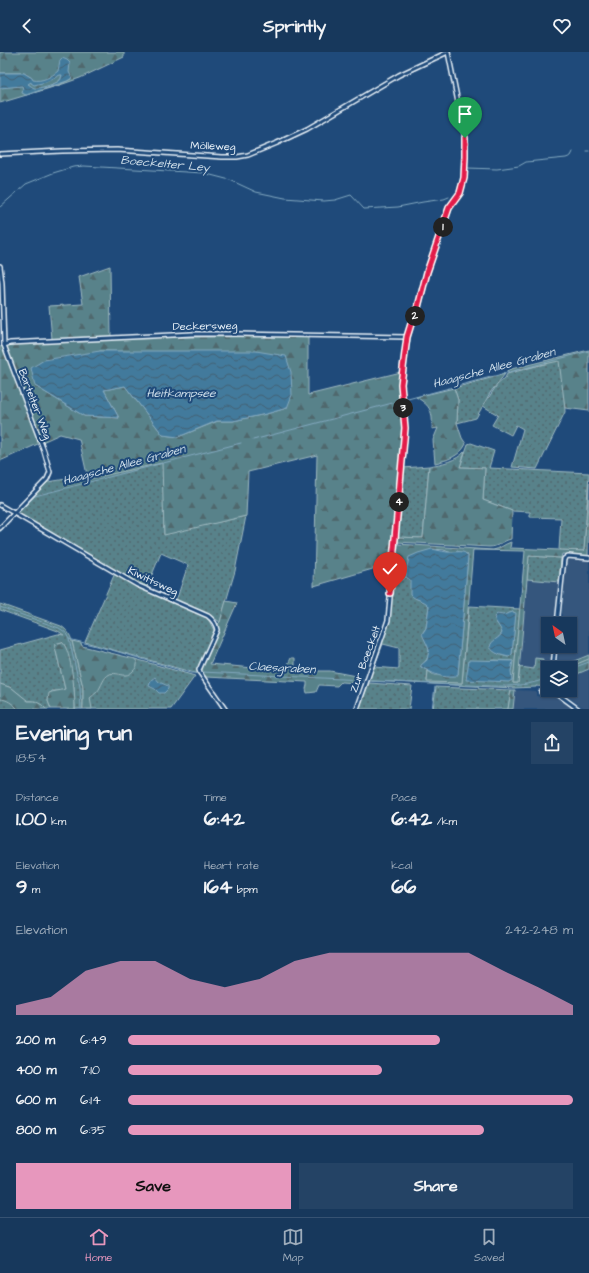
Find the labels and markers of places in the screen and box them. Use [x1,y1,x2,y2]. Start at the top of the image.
pin [448,97,482,138]
pin: 1 [433,217,453,237]
pin: 2 [405,306,425,326]
pin: 3 [393,398,413,418]
pin: 4 [389,492,409,512]
pin [373,552,407,593]

